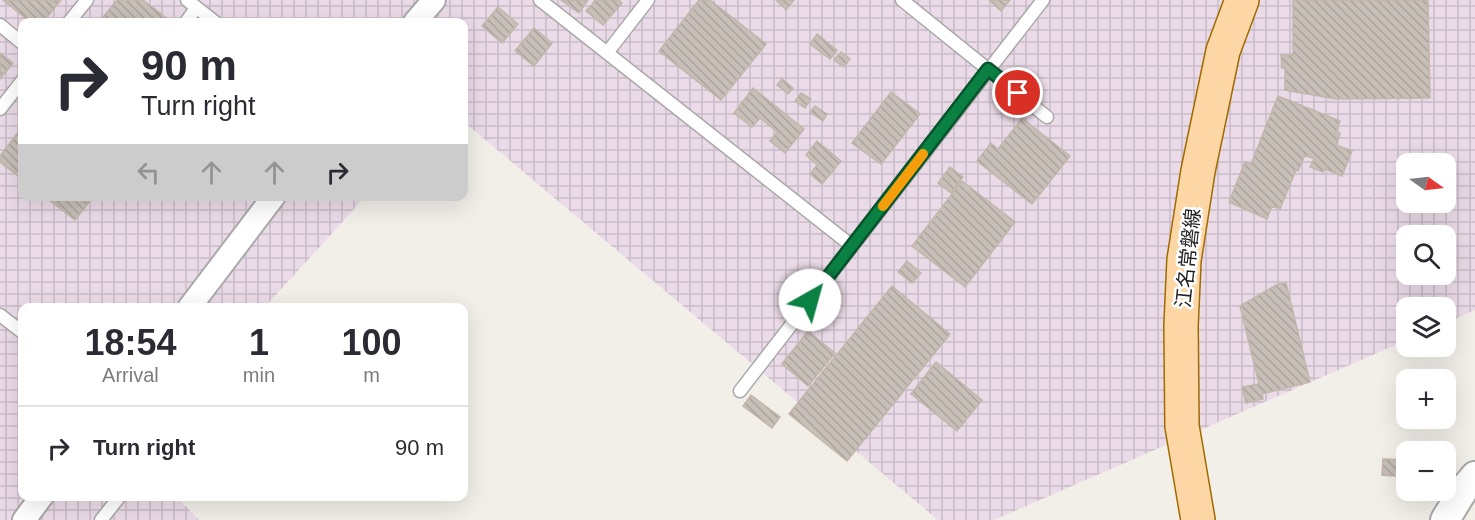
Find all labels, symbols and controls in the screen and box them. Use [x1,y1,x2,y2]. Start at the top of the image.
icon: right [42,42,120,120]
text: 90 m [141,42,237,89]
pin [992,67,1043,118]
icon: arrive [1001,76,1034,109]
text: Turn right [141,91,256,121]
north arrow [1396,153,1456,213]
map controls [1396,153,1456,501]
icon: left [132,156,165,189]
icon: ahead [195,156,228,189]
icon: ahead [258,156,291,189]
icon: right [321,156,354,189]
street label: 江名常磐線 [1172,207,1204,309]
button: search [1396,225,1456,285]
position arrow [778,268,842,332]
button: layers [1396,297,1456,357]
text: 18:54 [84,322,176,363]
text: 1 [249,322,269,363]
text: 100 [341,322,402,363]
text: Arrival [102,364,159,386]
text: min [243,364,275,386]
text: m [363,364,380,386]
button: + [1396,369,1456,429]
icon: right [42,432,75,465]
text: Turn right [93,435,195,460]
text: 90 m [395,435,444,460]
button: − [1396,441,1456,501]

